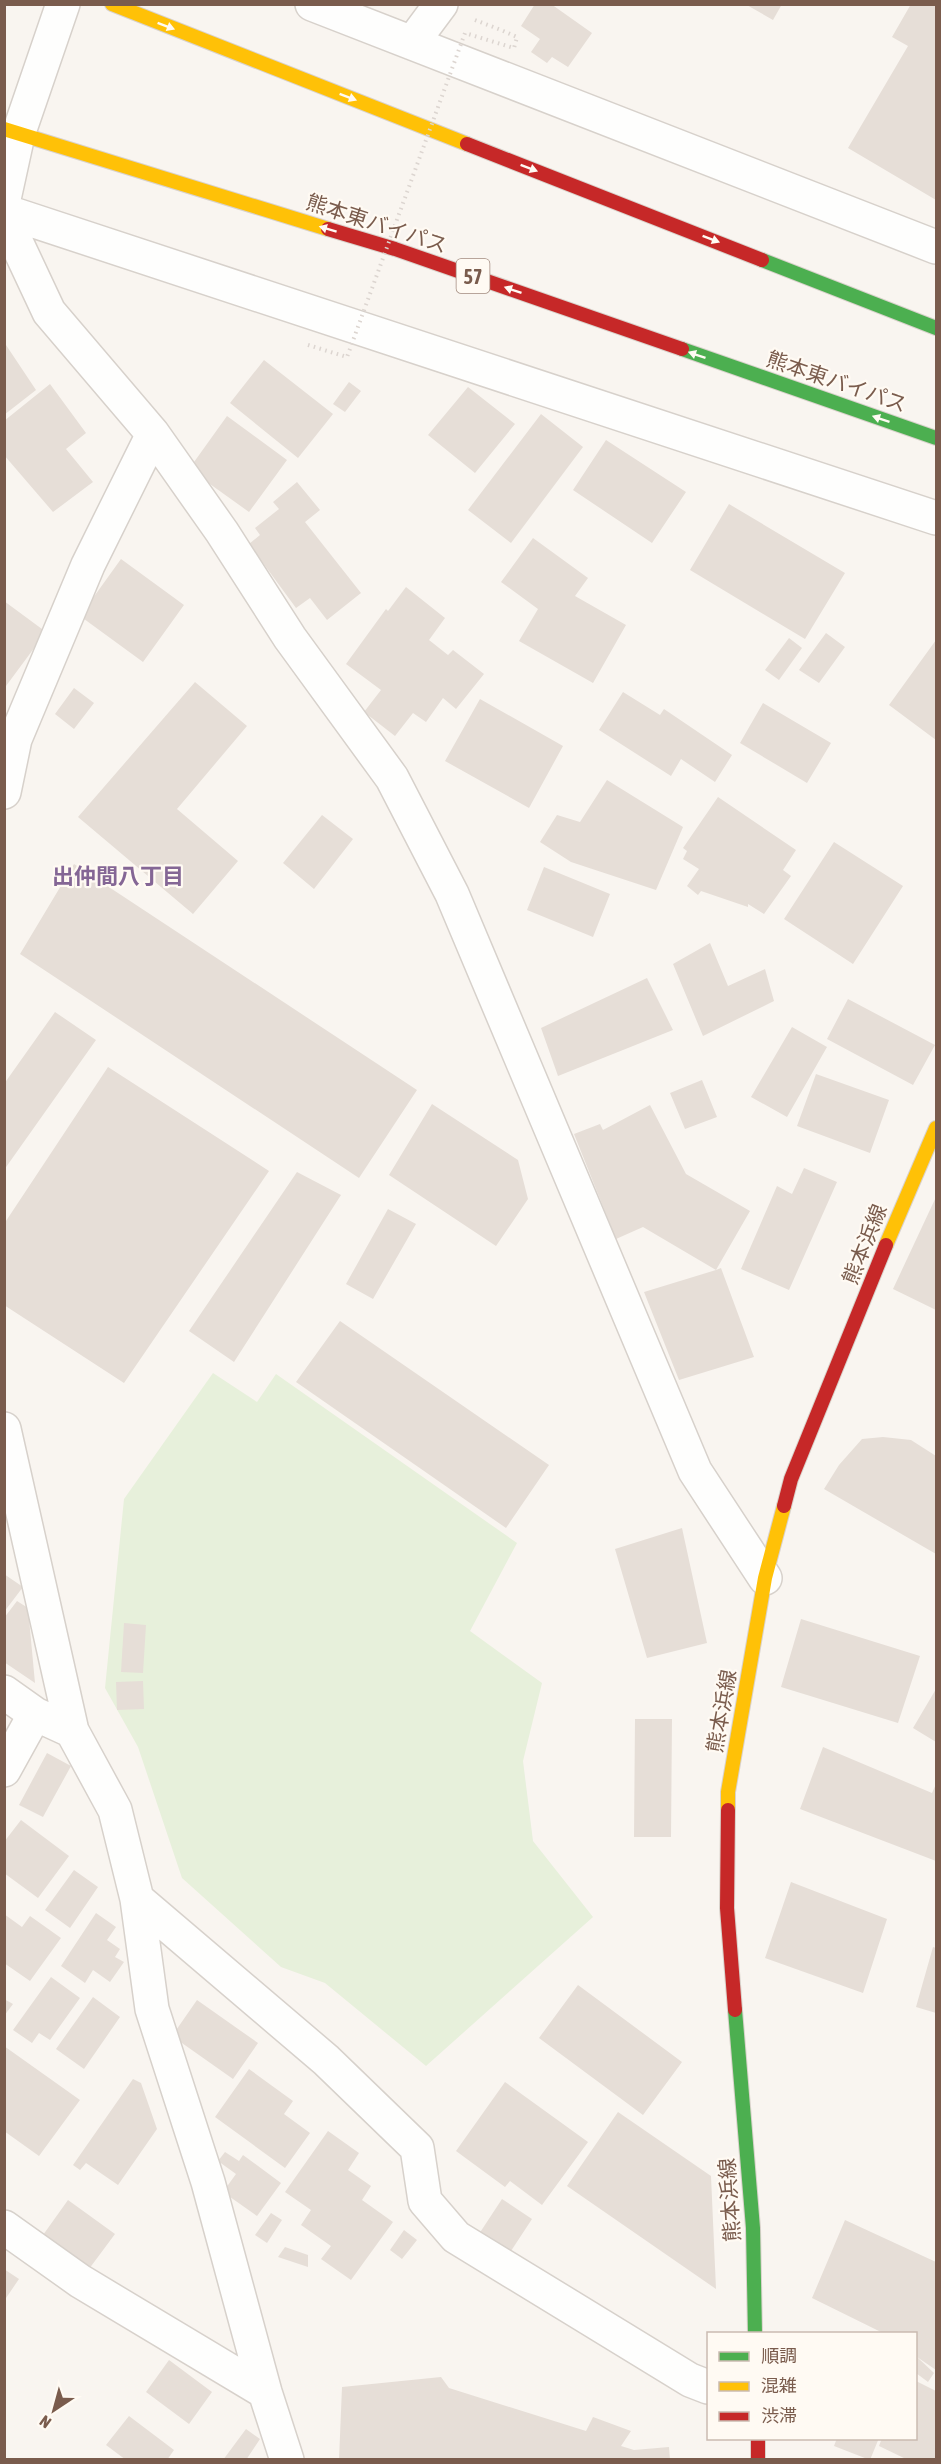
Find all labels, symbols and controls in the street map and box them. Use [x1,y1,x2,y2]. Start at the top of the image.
one-way arrow [158,21,176,31]
one-way arrow [339,93,357,102]
one-way arrow [521,163,539,173]
street label: 熊本東バイパス [304,189,450,257]
one-way arrow [319,224,337,233]
one-way arrow [702,235,720,245]
road number: 57 [456,259,490,293]
one-way arrow [504,285,522,295]
street label: 熊本東バイパス [764,346,910,416]
one-way arrow [688,349,706,359]
one-way arrow [872,414,890,424]
district label: 出仲間八丁目 [52,863,184,889]
street label: 熊本浜線 [837,1201,891,1287]
street label: 熊本浜線 [702,1668,740,1754]
street label: 熊本浜線 [714,2157,744,2243]
legend [707,2332,917,2440]
text: 順調 [761,2345,797,2366]
text: 混雑 [761,2375,797,2396]
north arrow [24,2380,84,2440]
text: 渋滞 [761,2405,797,2426]
text: N [36,2412,54,2432]

